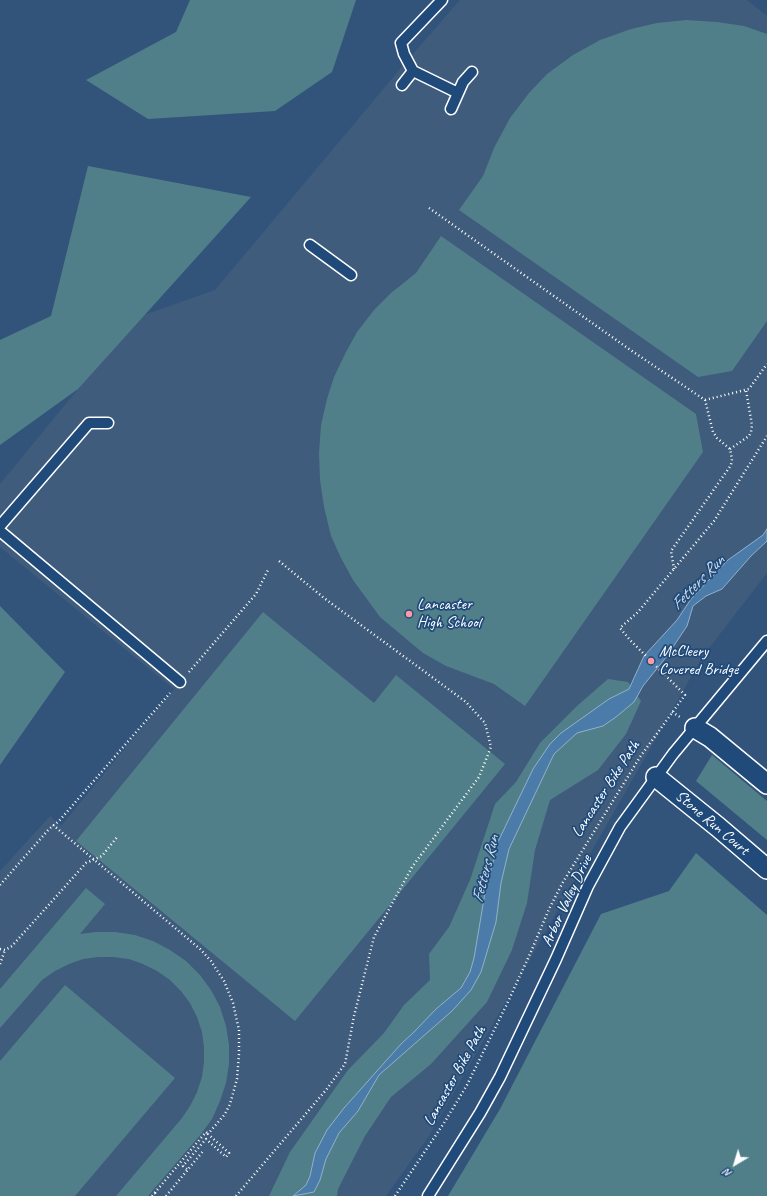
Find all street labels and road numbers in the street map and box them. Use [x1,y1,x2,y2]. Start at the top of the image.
street label: Lancaster Bike Path [568,737,644,841]
street label: Stone Run Court [671,787,753,859]
street label: Arbor Valley Drive [537,852,597,950]
street label: Lancaster Bike Path [420,1023,490,1129]

